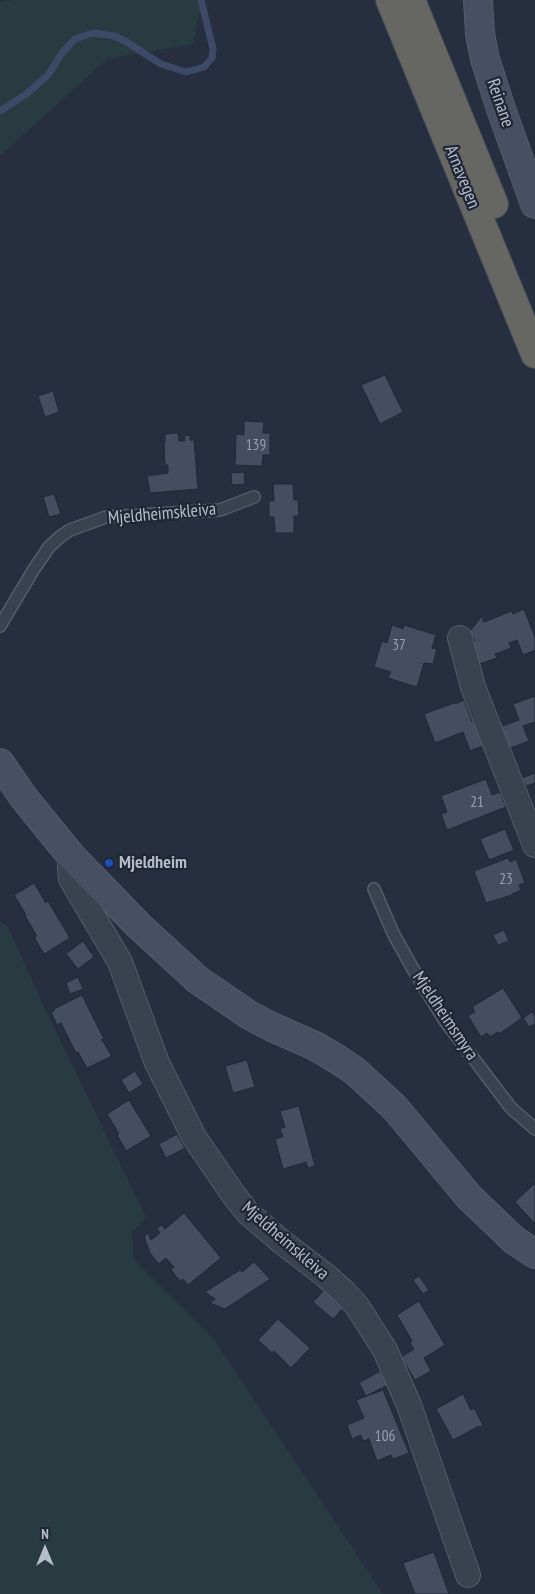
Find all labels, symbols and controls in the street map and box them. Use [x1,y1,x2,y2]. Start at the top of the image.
street label: Reinane [482,76,518,130]
street label: Arnavegen [440,142,484,212]
house number: 139 [246,437,266,455]
street label: Mjeldheimskleiva [107,499,217,529]
house number: 37 [392,637,406,655]
house number: 21 [470,794,484,812]
place label: Mjeldheim [119,852,187,874]
marker: Mjeldheim [103,857,115,869]
house number: 23 [499,871,513,889]
street label: Mjeldheimsmyra [407,967,483,1065]
street label: Mjeldheimskleiva [237,1197,333,1285]
house number: 106 [375,1428,395,1446]
north arrow [20,1524,70,1574]
text: N [41,1525,49,1543]

